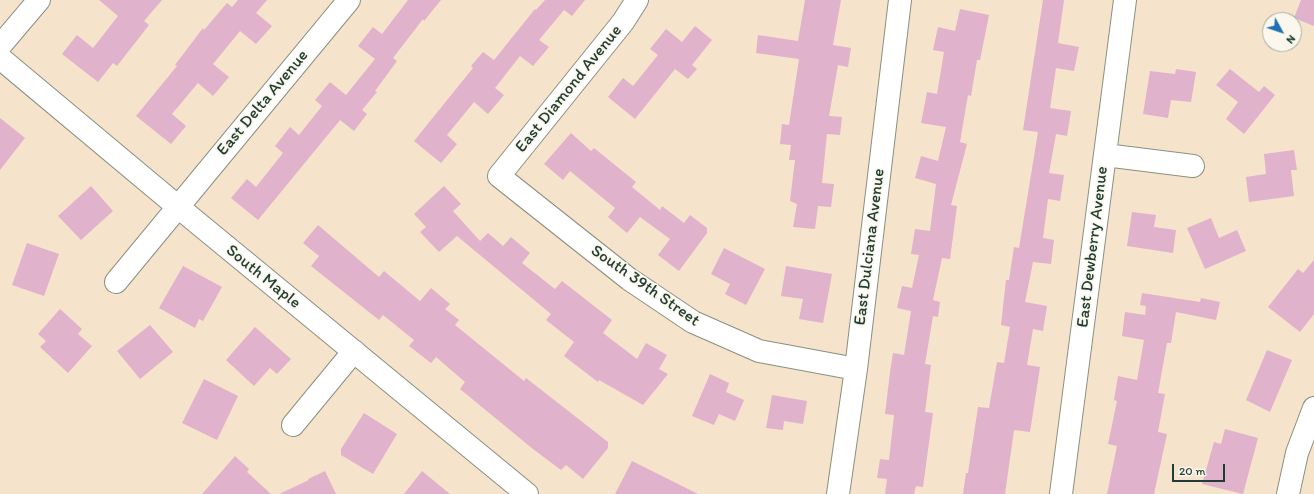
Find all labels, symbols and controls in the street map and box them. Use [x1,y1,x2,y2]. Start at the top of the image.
north arrow [1262,12,1302,52]
street label: East Diamond Avenue [511,21,627,157]
text: N [1283,32,1298,46]
street label: East Delta Avenue [213,46,313,160]
street label: East Dewberry Avenue [1073,165,1113,329]
street label: East Dulciana Avenue [850,167,890,327]
street label: South Maple [221,241,305,313]
street label: South 39th Street [587,241,703,331]
scale bar [1174,456,1227,482]
text: 20 m [1179,464,1206,478]

